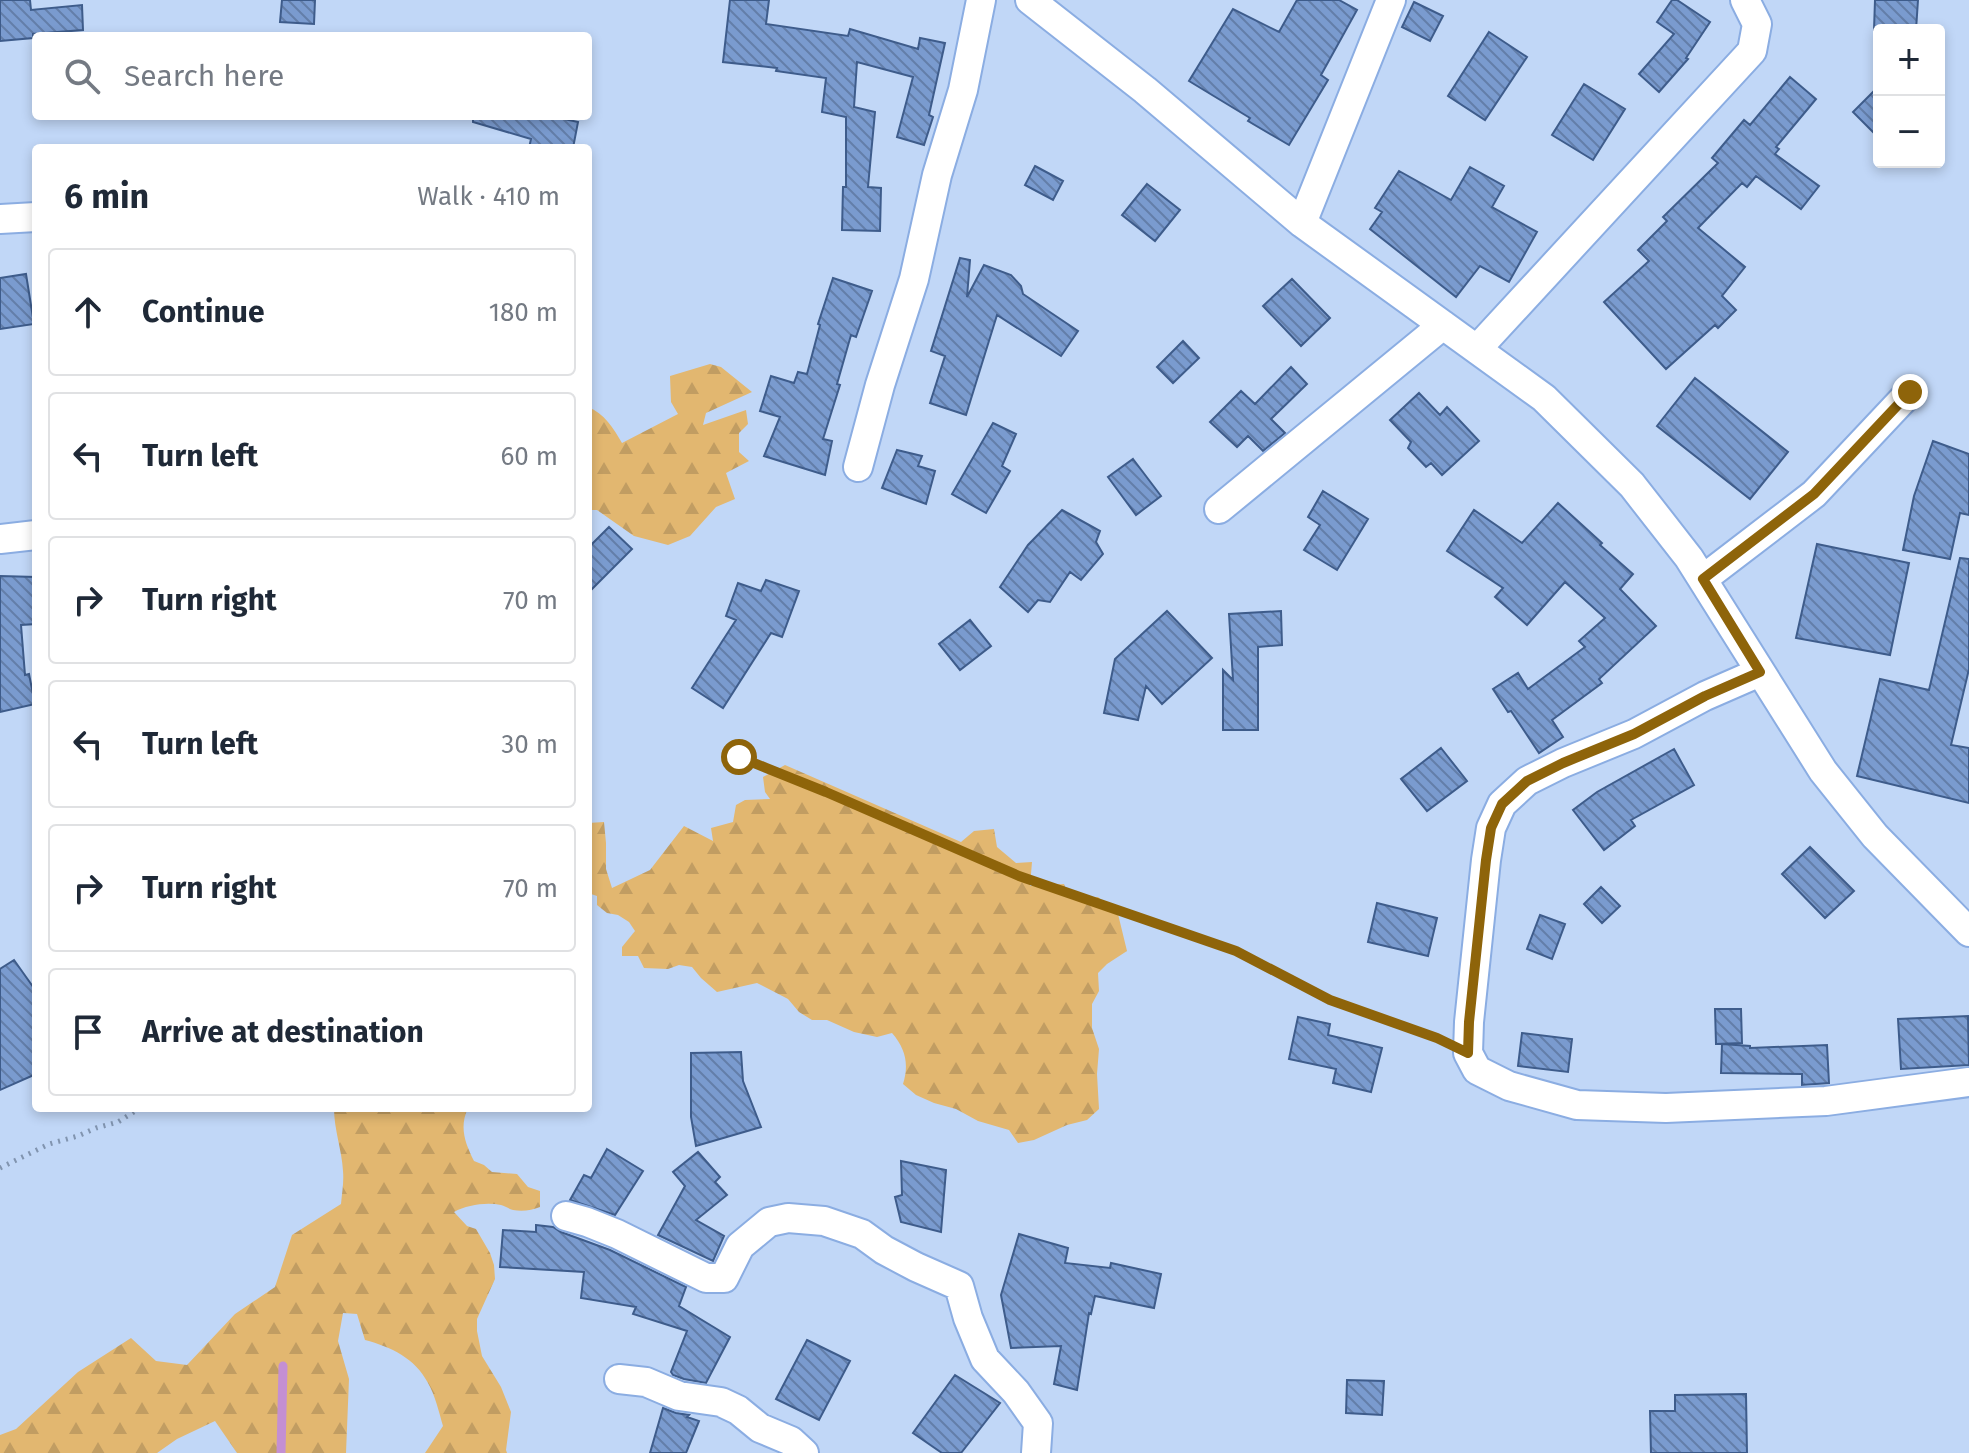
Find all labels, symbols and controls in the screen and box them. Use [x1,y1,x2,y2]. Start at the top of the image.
map controls [1873,24,1945,168]
button: + [1873,24,1945,96]
search box [32,32,592,120]
icon: search [60,54,104,98]
text: Search here [124,58,284,94]
button: − [1873,96,1945,168]
text: 6 min [64,176,149,217]
text: Walk · 410 m [417,181,560,212]
icon: ahead [66,290,110,334]
text: Continue [142,294,265,330]
text: 180 m [489,297,558,328]
route end [1892,374,1928,410]
icon: left [66,434,110,478]
text: Turn left [142,438,258,474]
text: 60 m [500,441,558,472]
icon: right [66,578,110,622]
text: Turn right [142,582,277,618]
text: 70 m [503,585,558,616]
icon: left [66,722,110,766]
text: Turn left [142,726,258,762]
text: 30 m [501,729,558,760]
route start [721,739,757,775]
icon: right [66,866,110,910]
text: Turn right [142,870,277,906]
text: 70 m [503,873,558,904]
icon: arrive [66,1010,110,1054]
text: Arrive at destination [142,1014,424,1050]

